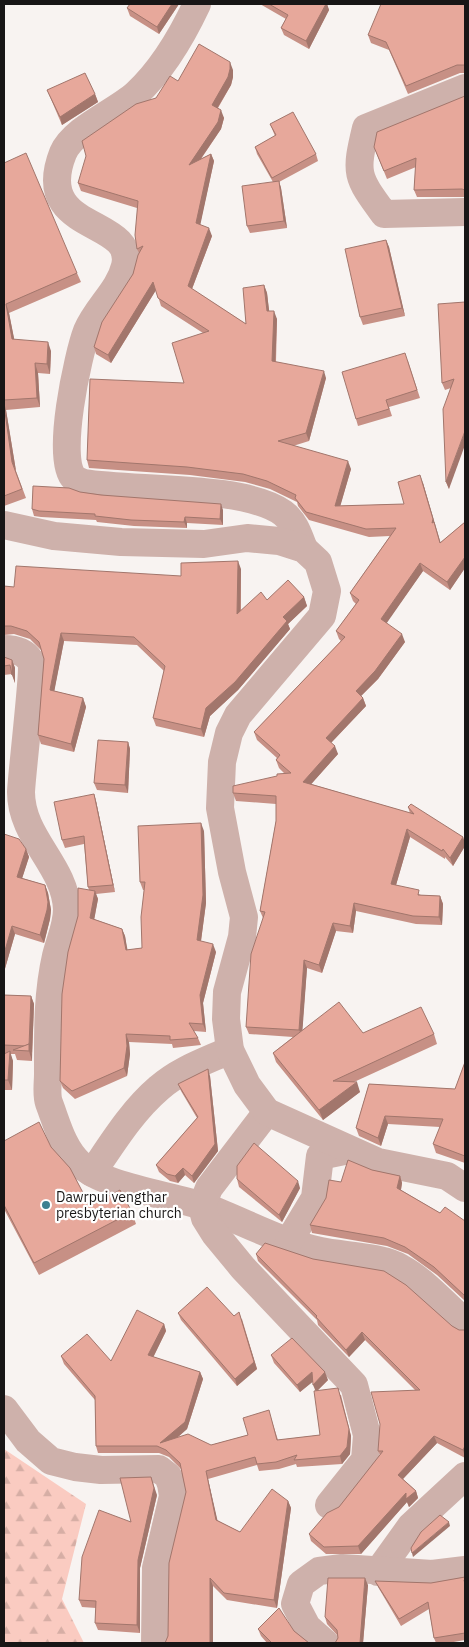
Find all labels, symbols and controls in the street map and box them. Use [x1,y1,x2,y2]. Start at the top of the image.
place label: Dawrpui vengthar presbyterian church [56,1188,182,1222]
marker: Dawrpui vengthar presbyterian church [40,1199,52,1211]

